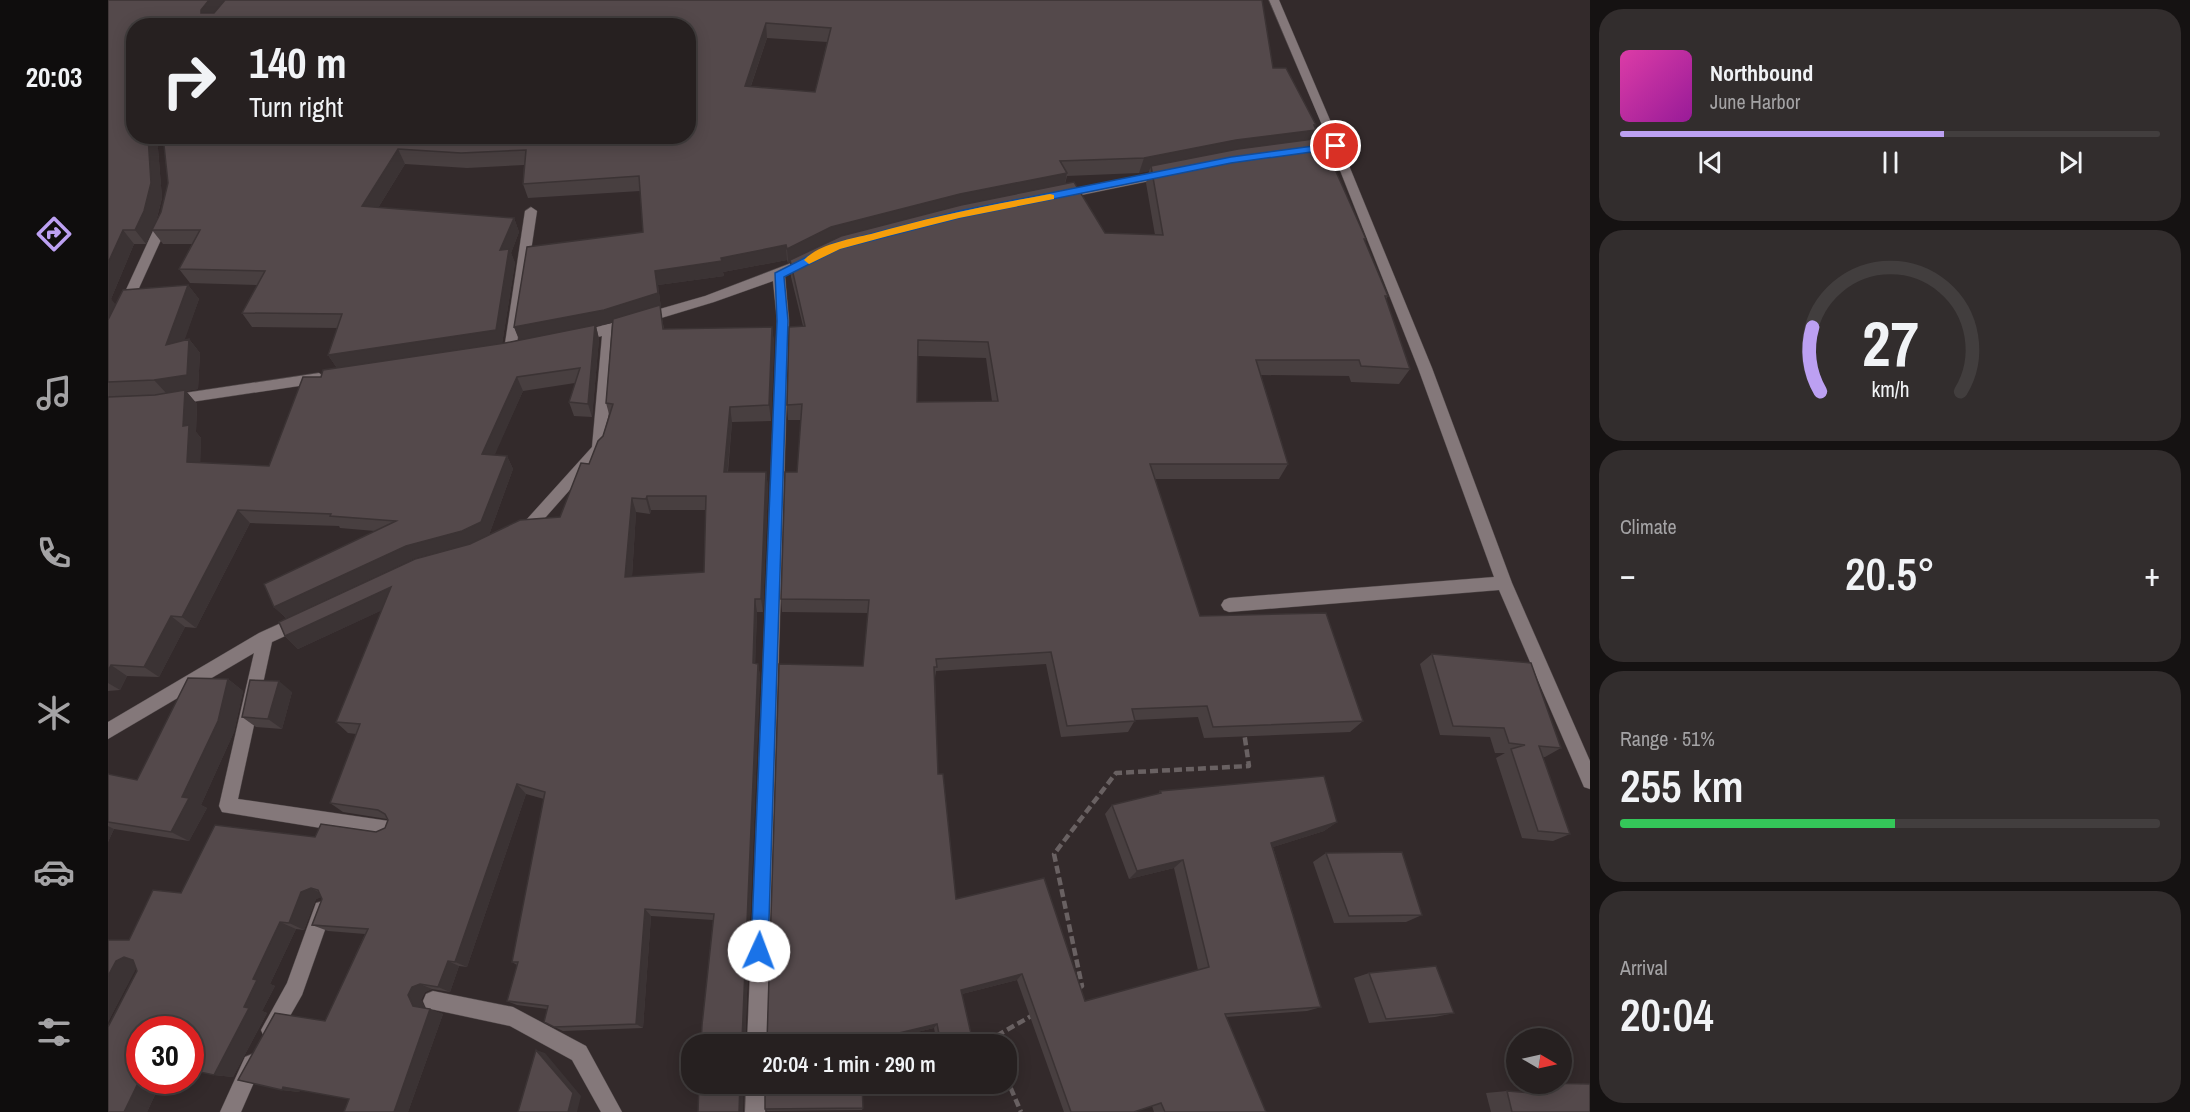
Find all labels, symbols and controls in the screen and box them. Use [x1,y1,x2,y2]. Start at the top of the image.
text: 140 m [249,35,347,91]
icon: right [150,42,228,120]
text: Northbound [1710,58,1813,88]
text: 20:03 [26,59,82,95]
text: June Harbor [1710,88,1800,115]
text: Turn right [249,89,343,125]
pin [1310,120,1361,171]
icon: arrive [1319,129,1352,162]
icon: previous [1694,146,1727,179]
icon: pause [1874,146,1907,179]
icon: next [2054,146,2087,179]
icon: directions [33,213,75,255]
text: 27 [1862,302,1918,386]
icon: music [33,372,75,414]
text: km/h [1871,376,1909,405]
text: Climate [1620,513,1677,540]
icon: phone [33,532,75,574]
text: 20.5° [1845,543,1935,604]
text: − [1620,552,1636,596]
text: + [2144,552,2160,596]
icon: climate [33,692,75,734]
text: Range · 51% [1620,725,1715,752]
text: 255 km [1620,755,1744,816]
icon: car [33,851,75,893]
position arrow [727,919,791,983]
text: Arrival [1620,954,1667,981]
text: 20:04 [1620,984,1714,1045]
icon: filters [33,1011,75,1053]
speed limit sign: 30 [126,1016,204,1094]
north arrow [1506,1028,1572,1094]
map controls [1506,1028,1572,1094]
text: 20:04 · 1 min · 290 m [762,1049,936,1079]

